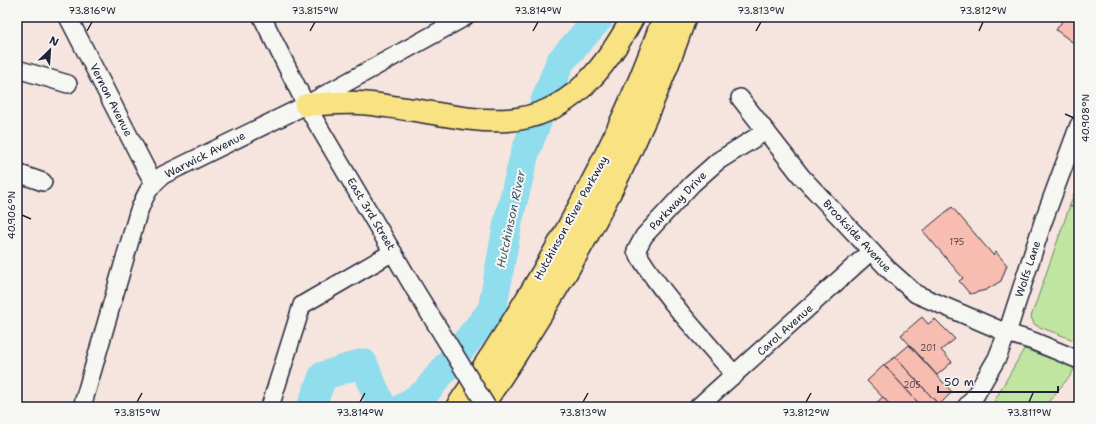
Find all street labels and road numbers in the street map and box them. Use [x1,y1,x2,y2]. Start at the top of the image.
street label: Vernon Avenue [86,61,136,139]
street label: Warwick Avenue [162,128,248,182]
street label: Hutchinson River Parkway [531,153,611,283]
street label: Parkway Drive [646,168,710,234]
street label: East 3rd Street [343,175,399,253]
street label: Brookside Avenue [819,196,895,276]
street label: Wolfs Lane [1012,239,1044,299]
street label: Carol Avenue [754,301,816,359]

